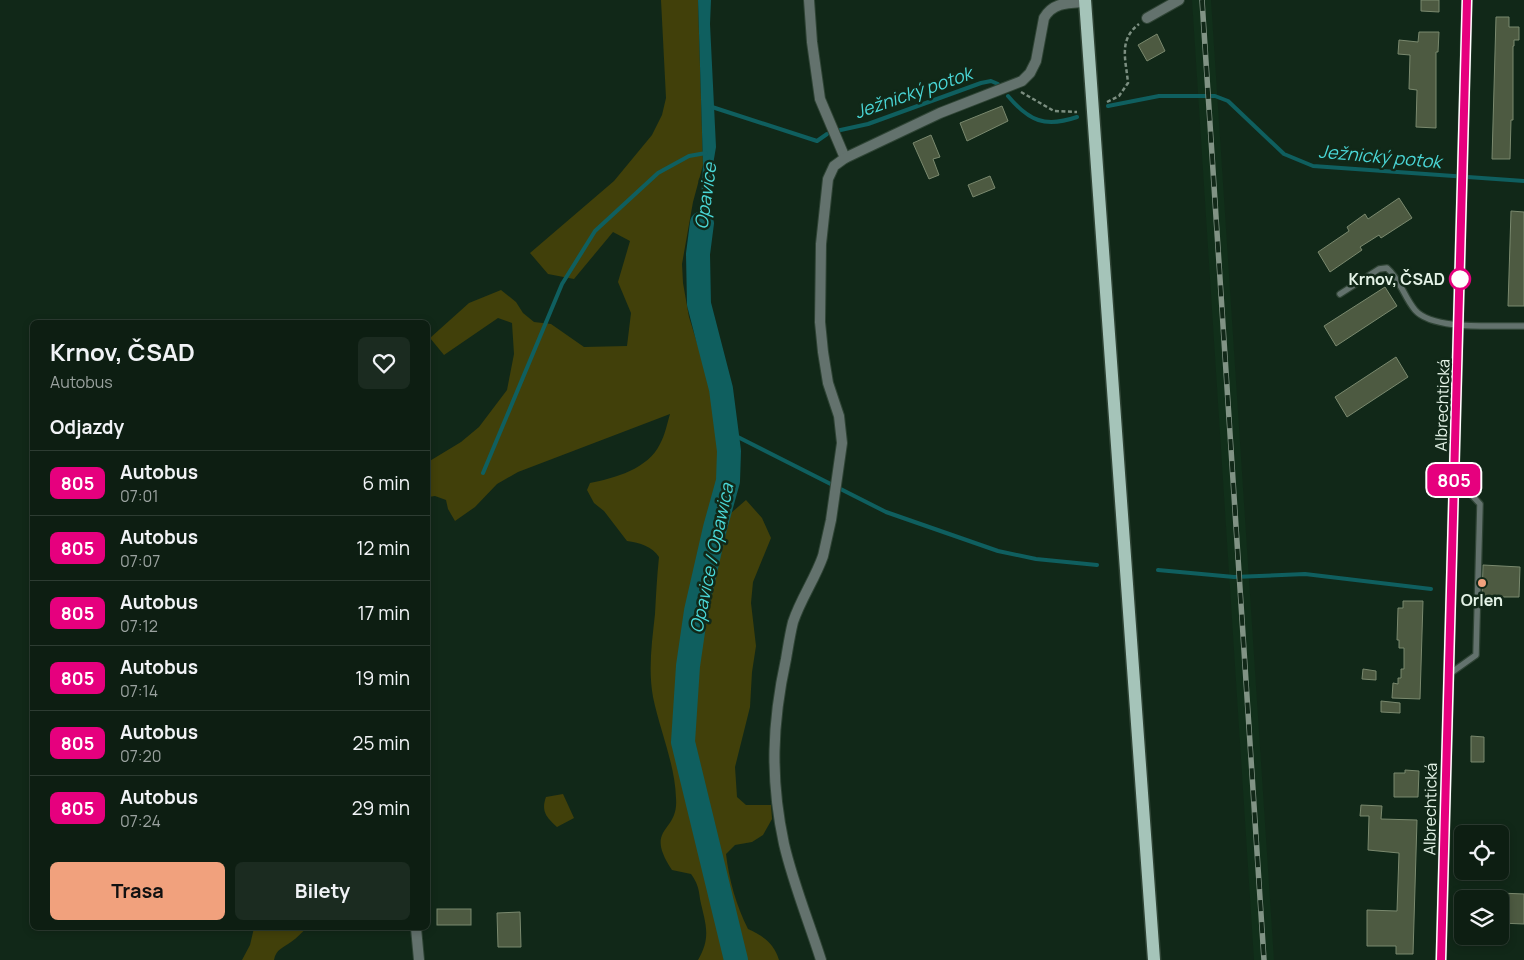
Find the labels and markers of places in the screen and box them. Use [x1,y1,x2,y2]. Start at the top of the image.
place label: Krnov, ČSAD [1348,268,1445,290]
marker: Krnov, ČSAD [1449,268,1471,290]
marker: Orlen [1476,577,1488,589]
place label: Orlen [1461,589,1503,611]

